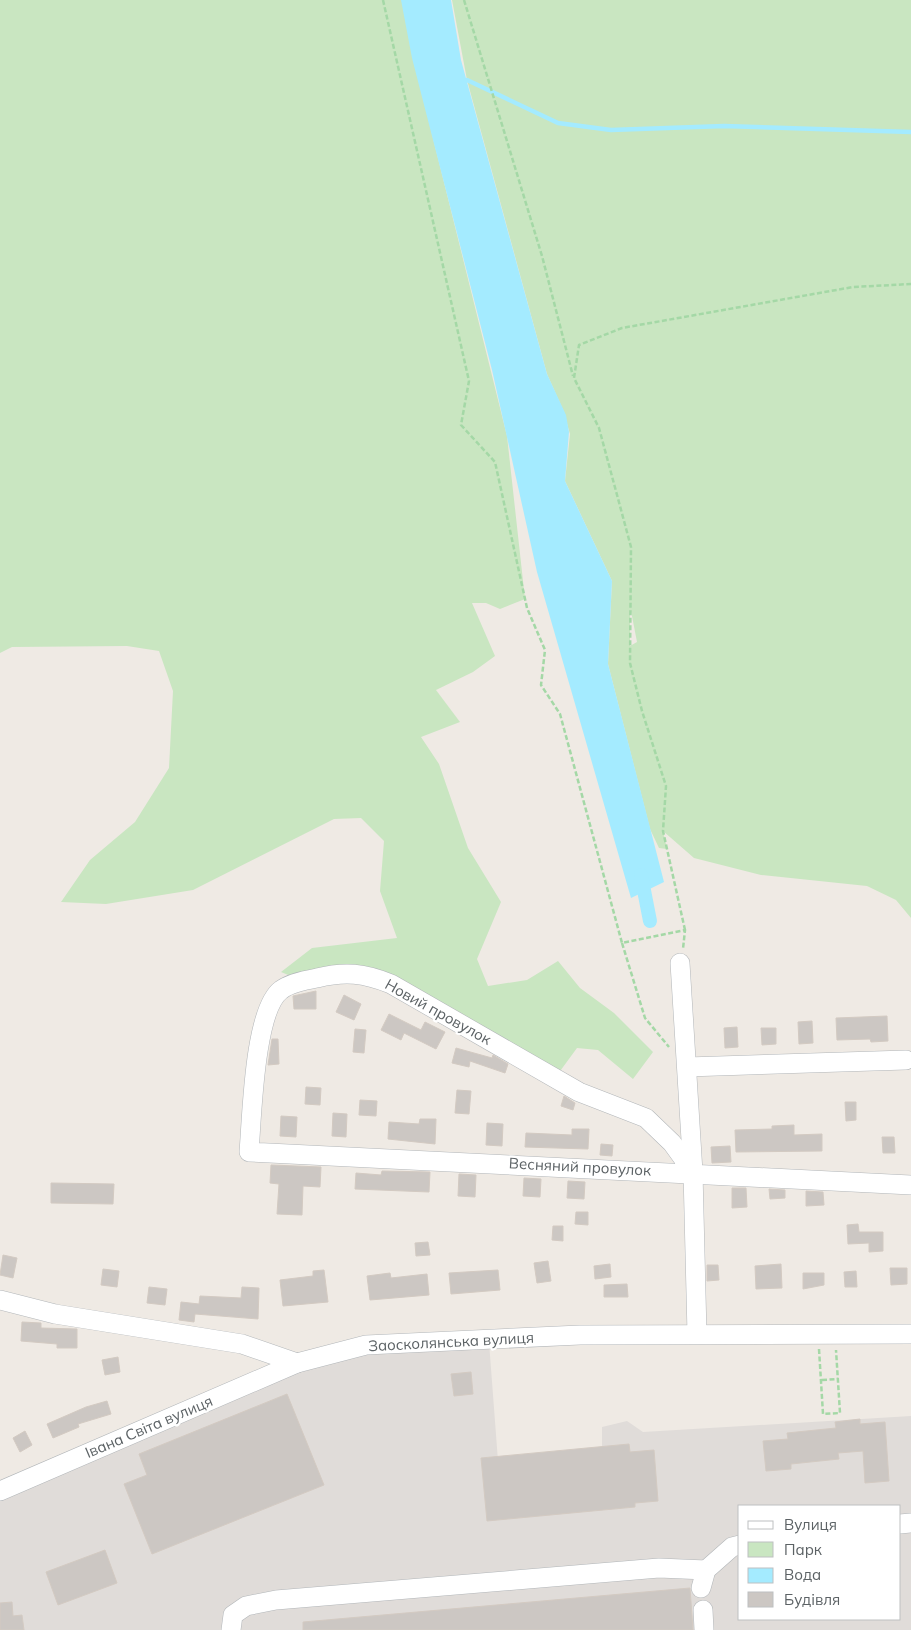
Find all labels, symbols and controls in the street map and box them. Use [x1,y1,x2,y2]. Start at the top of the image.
street label: Новий провулок [382,974,496,1049]
street label: Весняний провулок [508,1153,653,1180]
street label: Заосколянська вулиця [368,1328,534,1355]
street label: Івана Світа вулиця [82,1391,216,1462]
legend [738,1505,901,1620]
text: Вулиця [784,1515,837,1534]
text: Парк [784,1540,823,1559]
text: Вода [784,1565,821,1584]
text: Будівля [784,1590,840,1609]

